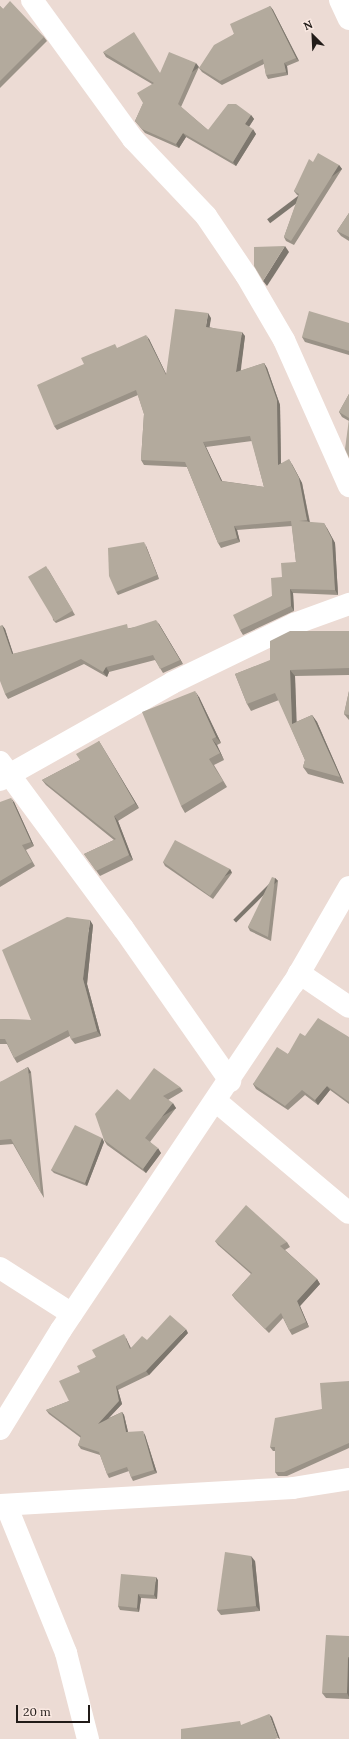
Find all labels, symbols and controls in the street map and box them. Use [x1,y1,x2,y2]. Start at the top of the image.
north arrow [293,16,333,56]
text: N [301,17,315,33]
scale bar [18,1697,92,1723]
text: 20 m [23,1704,51,1719]

